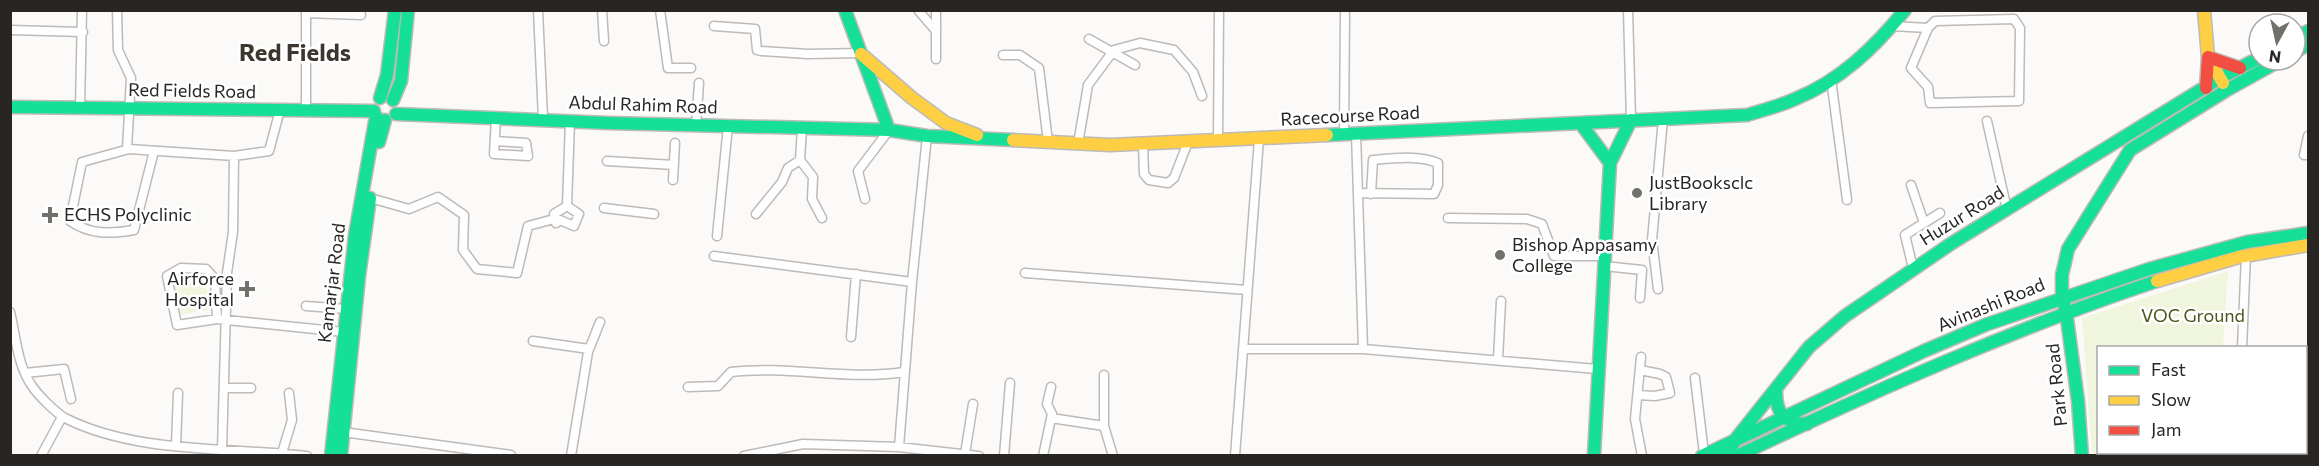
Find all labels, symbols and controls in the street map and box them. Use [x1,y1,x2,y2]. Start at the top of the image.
north arrow [2247,12,2307,72]
district label: Red Fields [239,37,351,66]
text: N [2268,47,2282,68]
street label: Red Fields Road [128,78,256,102]
street label: Abdul Rahim Road [568,90,718,118]
street label: Racecourse Road [1280,100,1420,130]
place label: JustBooksclc Library [1649,171,1753,214]
street label: Huzur Road [1915,181,2008,250]
marker: JustBooksclc Library [1630,186,1644,200]
place label: ECHS Polyclinic [64,203,192,225]
marker: ECHS Polyclinic [41,206,59,224]
street label: Kamarjar Road [313,222,349,344]
place label: Bishop Appasamy College [1512,233,1657,276]
marker: Bishop Appasamy College [1493,248,1507,262]
place label: Airforce Hospital [165,267,234,310]
street label: Avinashi Road [1934,273,2048,336]
marker: Airforce Hospital [238,280,256,298]
park label: VOC Ground [2141,304,2245,326]
street label: Park Road [2041,343,2071,428]
legend [2097,346,2307,454]
text: Fast [2151,358,2186,380]
text: Slow [2151,388,2191,410]
text: Jam [2151,418,2181,440]

